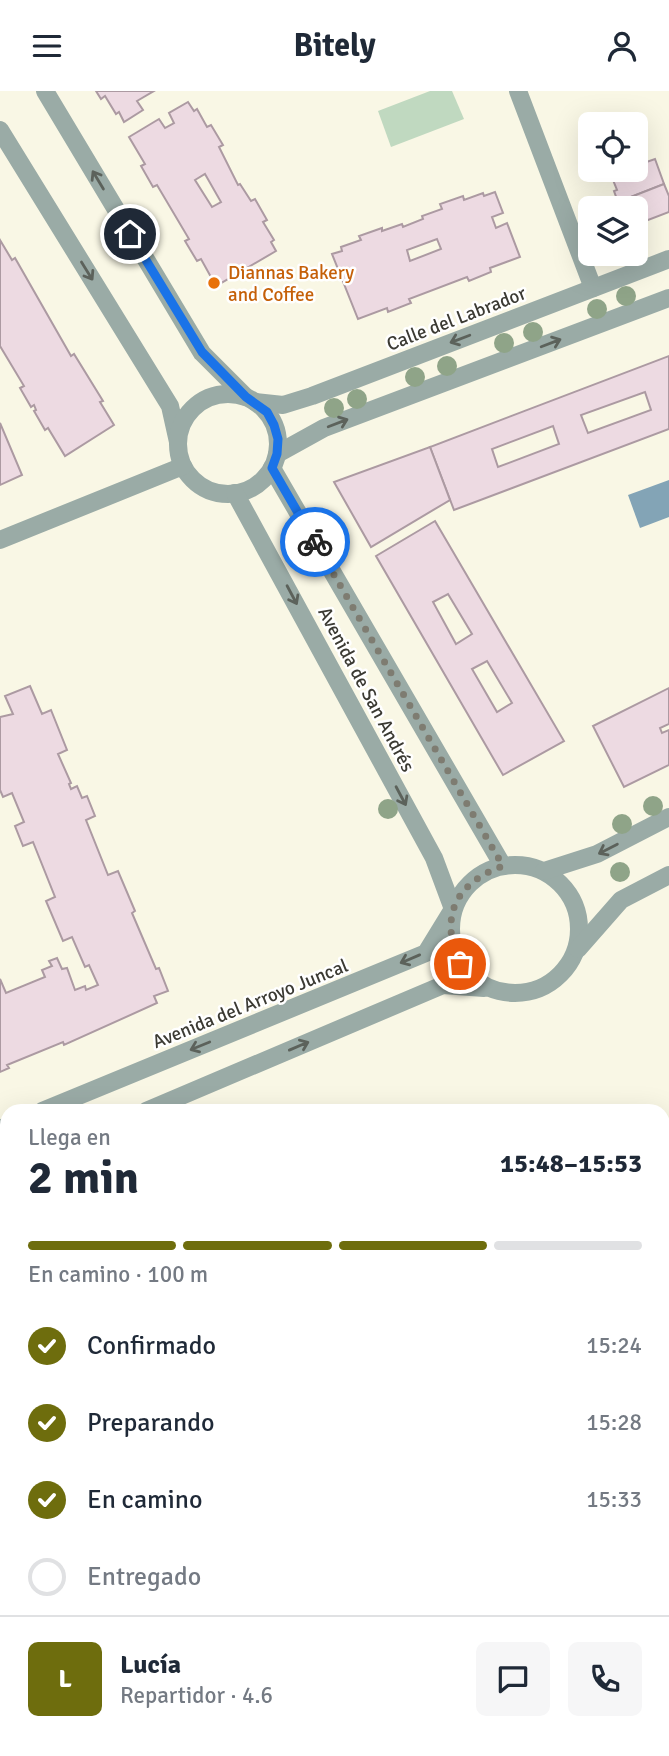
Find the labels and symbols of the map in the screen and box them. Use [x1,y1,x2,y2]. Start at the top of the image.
one-way arrow [91,170,105,190]
pin [100,204,160,264]
one-way arrow [80,261,94,281]
place label: Diannas Bakery and Coffee [228,261,354,307]
marker: Diannas Bakery and Coffee [206,275,222,291]
street label: Calle del Labrador [383,281,530,357]
one-way arrow [450,333,472,346]
one-way arrow [540,335,561,348]
one-way arrow [327,416,349,429]
courier [280,507,350,577]
one-way arrow [286,585,300,605]
street label: Avenida de San Andrés [312,603,420,776]
one-way arrow [394,785,408,805]
one-way arrow [599,842,619,856]
pin [430,934,490,994]
one-way arrow [400,953,422,966]
street label: Avenida del Arroyo Juncal [149,954,352,1054]
one-way arrow [288,1039,310,1052]
one-way arrow [190,1040,211,1053]

